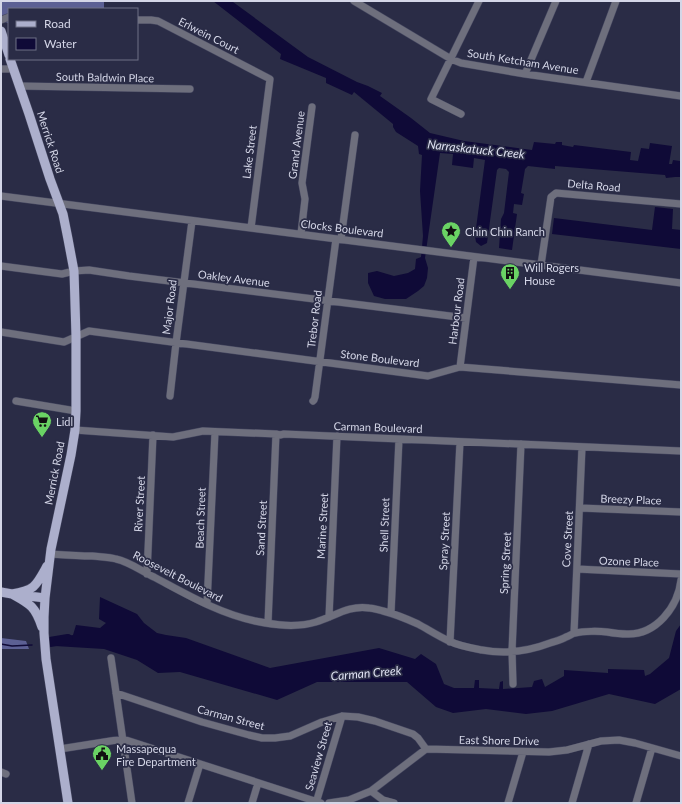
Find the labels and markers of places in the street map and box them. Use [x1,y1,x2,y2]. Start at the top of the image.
place icon: Chin Chin Ranch [440,220,462,248]
place label: Chin Chin Ranch [465,225,545,238]
place label: Will Rogers House [524,261,579,287]
building icon: Will Rogers House [499,262,521,290]
supermarket icon: Lidl [31,410,53,438]
place label: Lidl [56,415,73,428]
place label: Massapequa Fire Department [116,742,196,768]
public building icon: Massapequa Fire Department [91,743,113,771]

